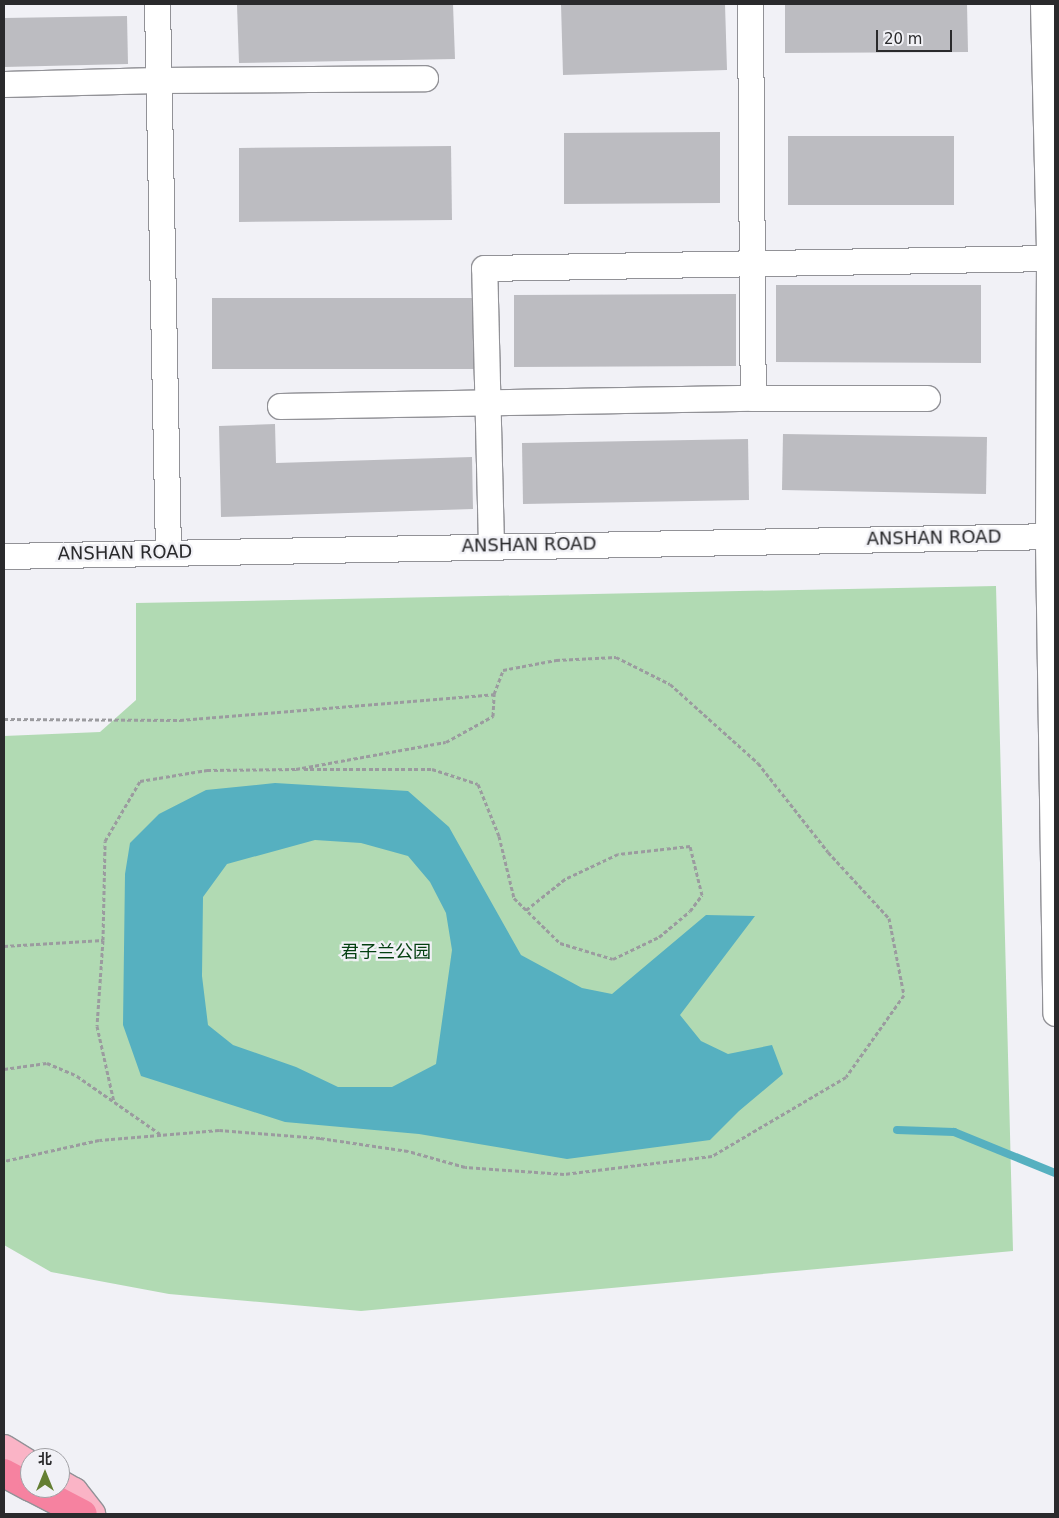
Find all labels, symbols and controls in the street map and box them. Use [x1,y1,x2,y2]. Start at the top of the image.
scale bar [879,20,955,52]
text: 20 m [884,30,922,48]
street label: ANSHAN ROAD [866,526,1002,550]
street label: ANSHAN ROAD [461,533,597,557]
street label: ANSHAN ROAD [57,541,193,565]
park label: 君子兰公园 [341,941,431,963]
north arrow [20,1448,70,1498]
text: 北 [38,1451,52,1467]

